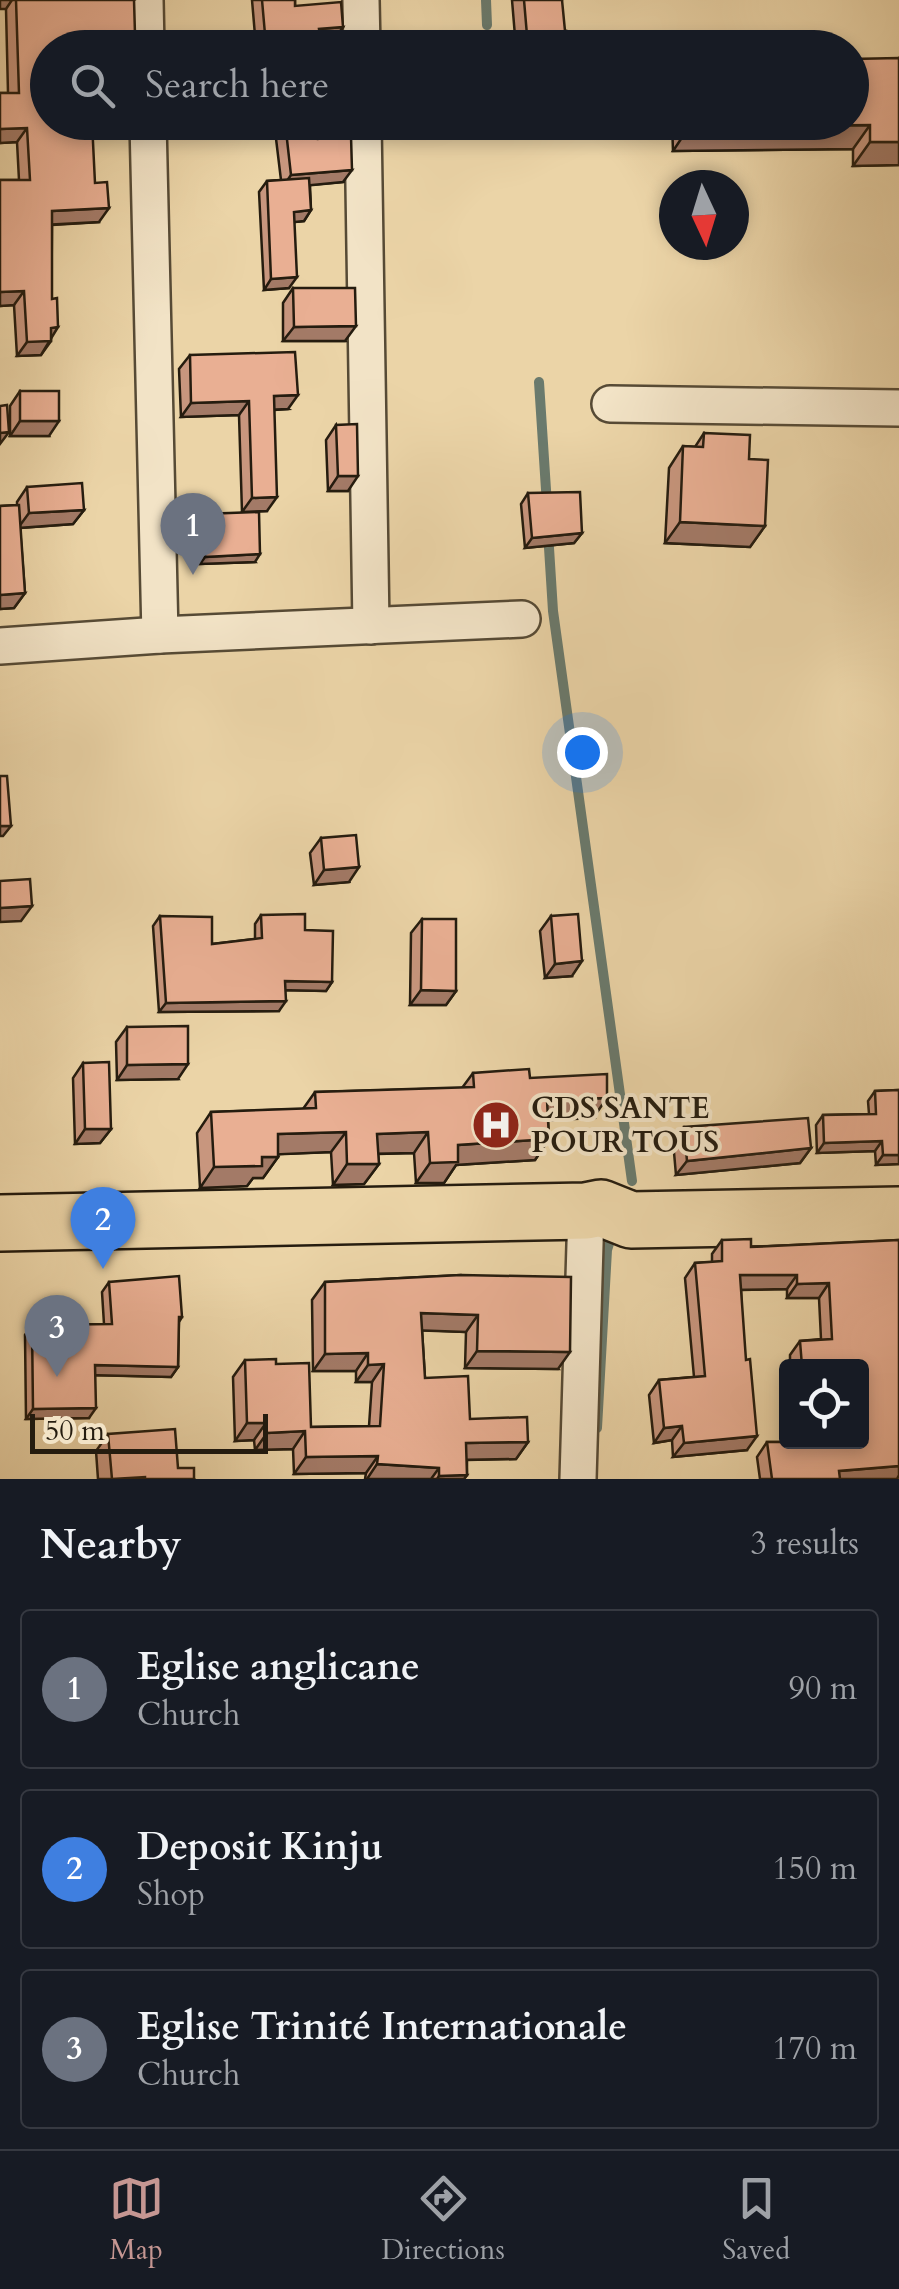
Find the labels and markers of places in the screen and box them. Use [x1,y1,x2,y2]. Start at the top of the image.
pin: 1 [160,492,226,575]
place label: CDS SANTE POUR TOUS [531,1088,719,1163]
hospital icon: CDS SANTE POUR TOUS [470,1099,522,1151]
pin: 2 [70,1186,136,1269]
pin: 3 [24,1294,90,1377]

